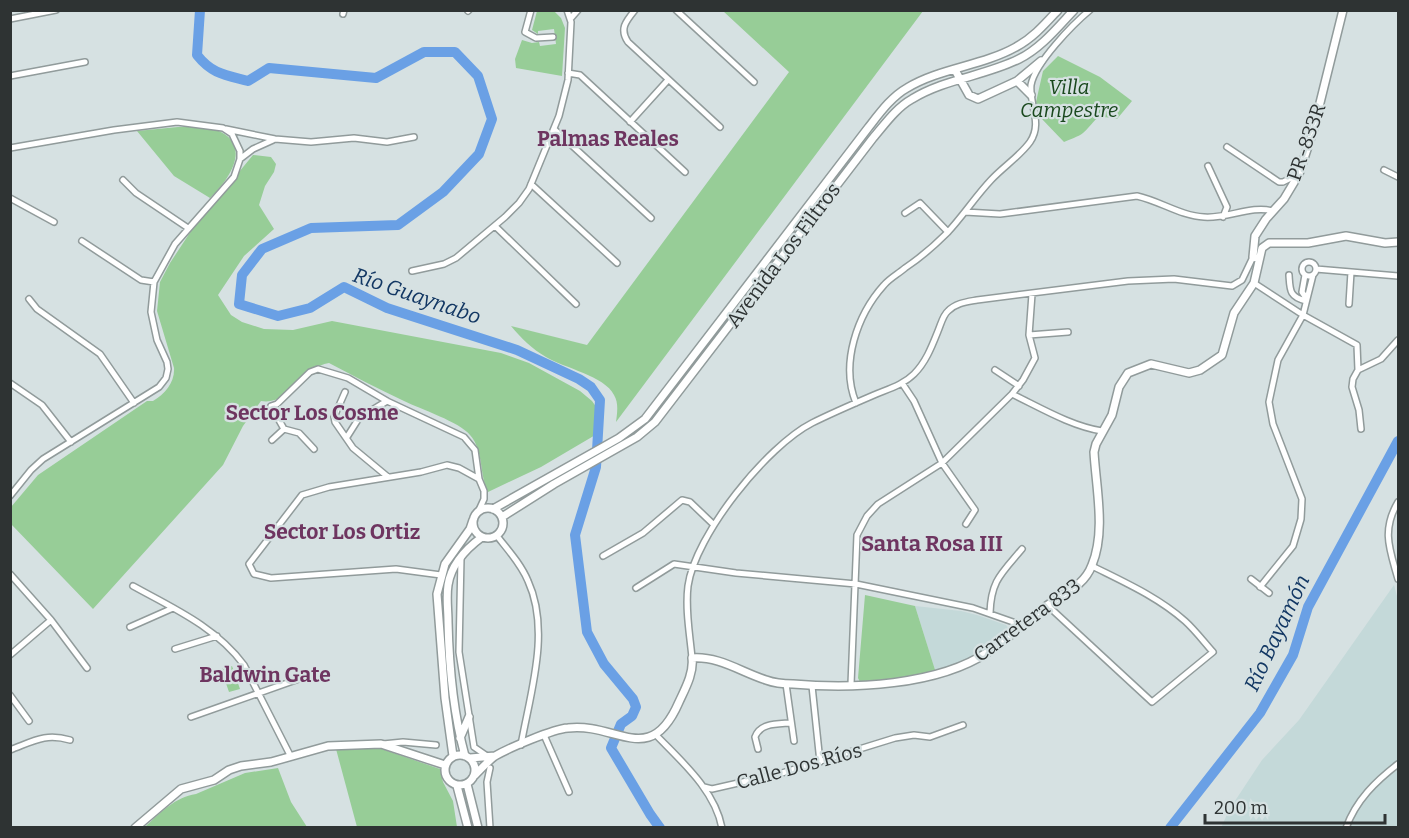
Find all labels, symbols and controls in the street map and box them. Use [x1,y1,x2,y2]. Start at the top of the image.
park label: Villa Campestre [1020,75,1118,122]
street label: PR-833R [1282,100,1330,184]
district label: Palmas Reales [537,126,679,152]
street label: Avenida Los Filtros [721,178,845,332]
water label: Río Guaynabo [350,262,484,330]
district label: Sector Los Cosme [226,400,399,426]
district label: Sector Los Ortiz [264,519,420,545]
district label: Santa Rosa III [861,530,1003,557]
water label: Río Bayamón [1239,571,1315,695]
street label: Carretera 833 [969,573,1085,667]
district label: Baldwin Gate [199,662,331,688]
street label: Calle Dos Ríos [734,738,864,794]
scale bar [1205,787,1385,825]
text: 200 m [1214,797,1268,819]

